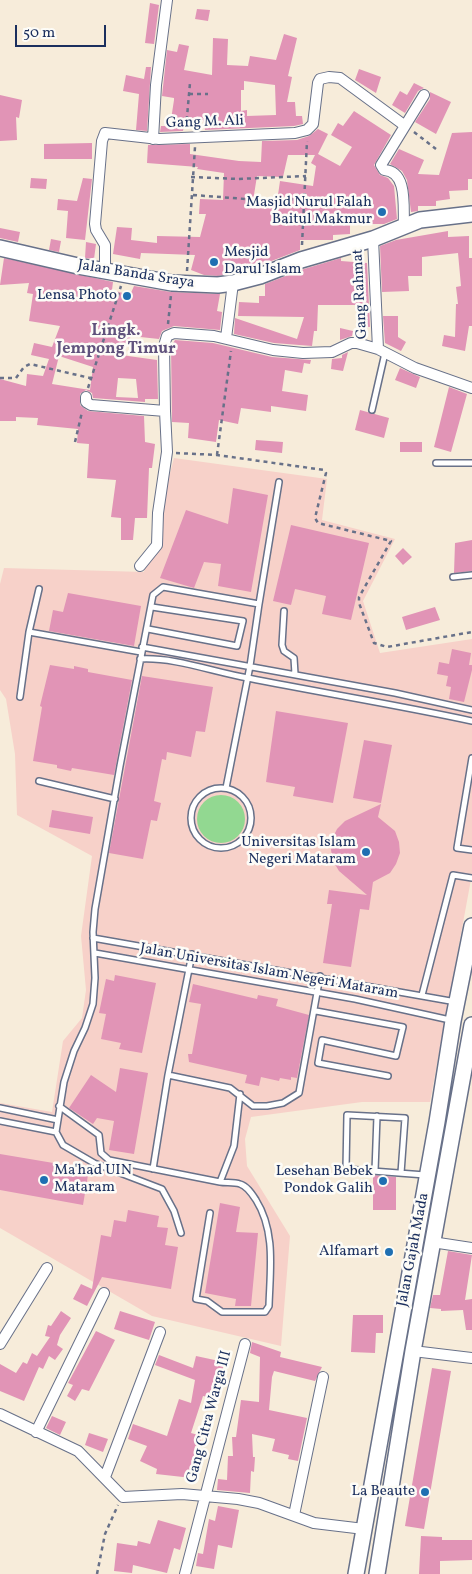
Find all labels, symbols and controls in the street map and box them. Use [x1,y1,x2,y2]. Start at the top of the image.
scale bar [18,15,109,47]
text: 50 m [23,23,55,44]
street label: Gang M. Ali [166,113,244,133]
place label: Masjid Nurul Falah Baitul Makmur [246,194,372,229]
marker: Masjid Nurul Falah Baitul Makmur [376,206,388,218]
place label: Mesjid Darul Islam [224,244,302,279]
street label: Gang Rahmat [350,248,372,340]
marker: Mesjid Darul Islam [208,256,220,268]
street label: Jalan Banda Sraya [76,257,196,293]
place label: Lensa Photo [37,287,117,305]
marker: Lensa Photo [121,290,133,302]
district label: Lingk. Jempong Timur [56,322,176,360]
place label: Universitas Islam Negeri Mataram [241,834,356,869]
marker: Universitas Islam Negeri Mataram [360,846,372,858]
street label: Jalan Universitas Islam Negeri Mataram [138,940,400,1004]
place label: Ma'had UIN Mataram [54,1162,132,1197]
place label: Lesehan Bebek Pondok Galih [276,1163,373,1198]
marker: Ma'had UIN Mataram [38,1174,50,1186]
marker: Lesehan Bebek Pondok Galih [377,1175,389,1187]
street label: Jalan Gajah Mada [394,1191,434,1309]
place label: Alfamart [319,1243,379,1261]
marker: Alfamart [383,1246,395,1258]
street label: Gang Citra Warga III [184,1349,236,1485]
place label: La Beaute [352,1483,415,1501]
marker: La Beaute [419,1486,431,1498]

